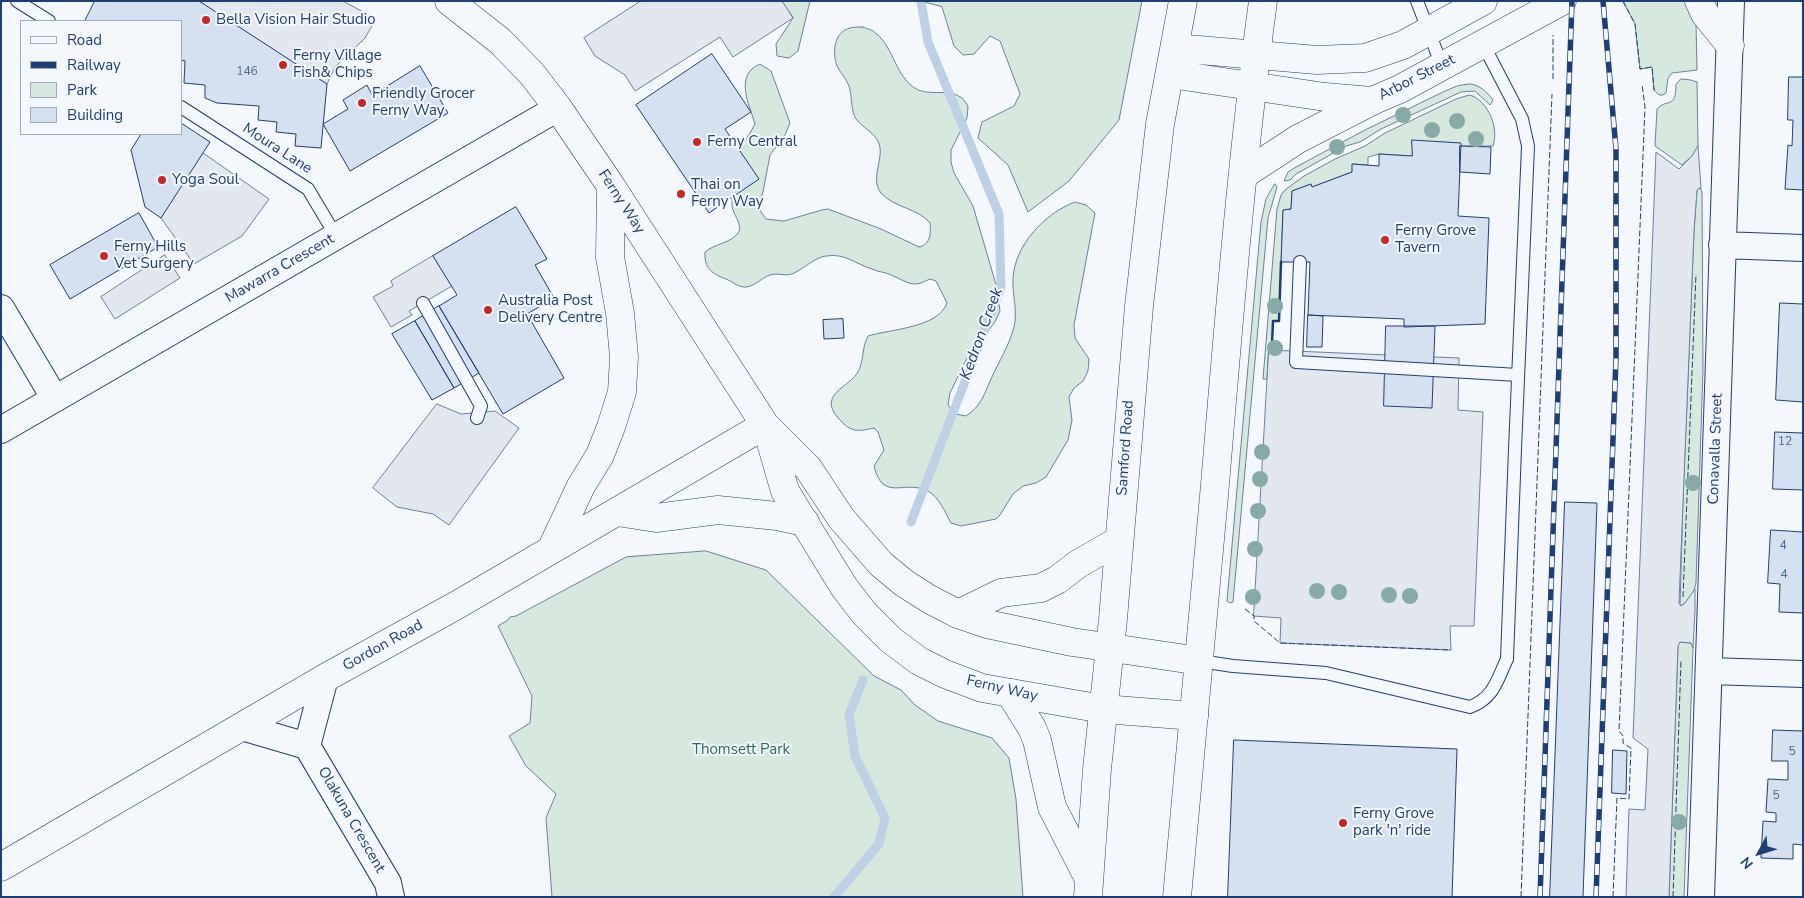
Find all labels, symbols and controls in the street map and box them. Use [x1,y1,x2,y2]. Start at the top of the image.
place label: Bella Vision Hair Studio [216,11,376,29]
marker: Bella Vision Hair Studio [200,14,212,26]
legend [20,20,182,135]
text: Road [67,30,102,50]
place label: Ferny Village Fish& Chips [293,47,382,82]
street label: Arbor Street [1376,51,1458,105]
text: Railway [67,55,121,75]
marker: Ferny Village Fish& Chips [277,59,289,71]
house number: 146 [236,65,258,79]
text: Park [67,80,97,100]
place label: Friendly Grocer Ferny Way [372,85,475,120]
marker: Friendly Grocer Ferny Way [356,97,368,109]
text: Building [67,105,123,125]
street label: Moura Lane [239,120,315,178]
place label: Ferny Central [707,133,797,151]
marker: Ferny Central [691,136,703,148]
street label: Ferny Way [594,167,648,237]
place label: Yoga Soul [172,171,239,189]
marker: Yoga Soul [156,174,168,186]
place label: Thai on Ferny Way [691,176,764,211]
marker: Thai on Ferny Way [675,188,687,200]
place label: Ferny Grove Tavern [1395,222,1476,257]
street label: Mawarra Crescent [222,231,338,307]
marker: Ferny Grove Tavern [1379,234,1391,246]
place label: Ferny Hills Vet Surgery [114,238,194,273]
marker: Ferny Hills Vet Surgery [98,250,110,262]
water label: Kedron Creek [956,285,1008,383]
place label: Australia Post Delivery Centre [498,292,603,327]
marker: Australia Post Delivery Centre [482,304,494,316]
street label: Conavalla Street [1705,393,1727,505]
street label: Samford Road [1114,400,1138,496]
house number: 12 [1778,435,1792,449]
house number: 4 [1779,539,1787,553]
house number: 4 [1780,568,1788,582]
street label: Gordon Road [340,617,426,675]
street label: Ferny Way [965,672,1039,706]
park label: Thomsett Park [692,741,790,759]
house number: 5 [1788,745,1796,759]
street label: Olakuna Crescent [313,764,389,876]
house number: 5 [1772,789,1780,803]
place label: Ferny Grove park 'n' ride [1353,805,1434,840]
marker: Ferny Grove park 'n' ride [1337,817,1349,829]
north arrow [1734,828,1784,878]
text: N [1736,853,1758,873]

